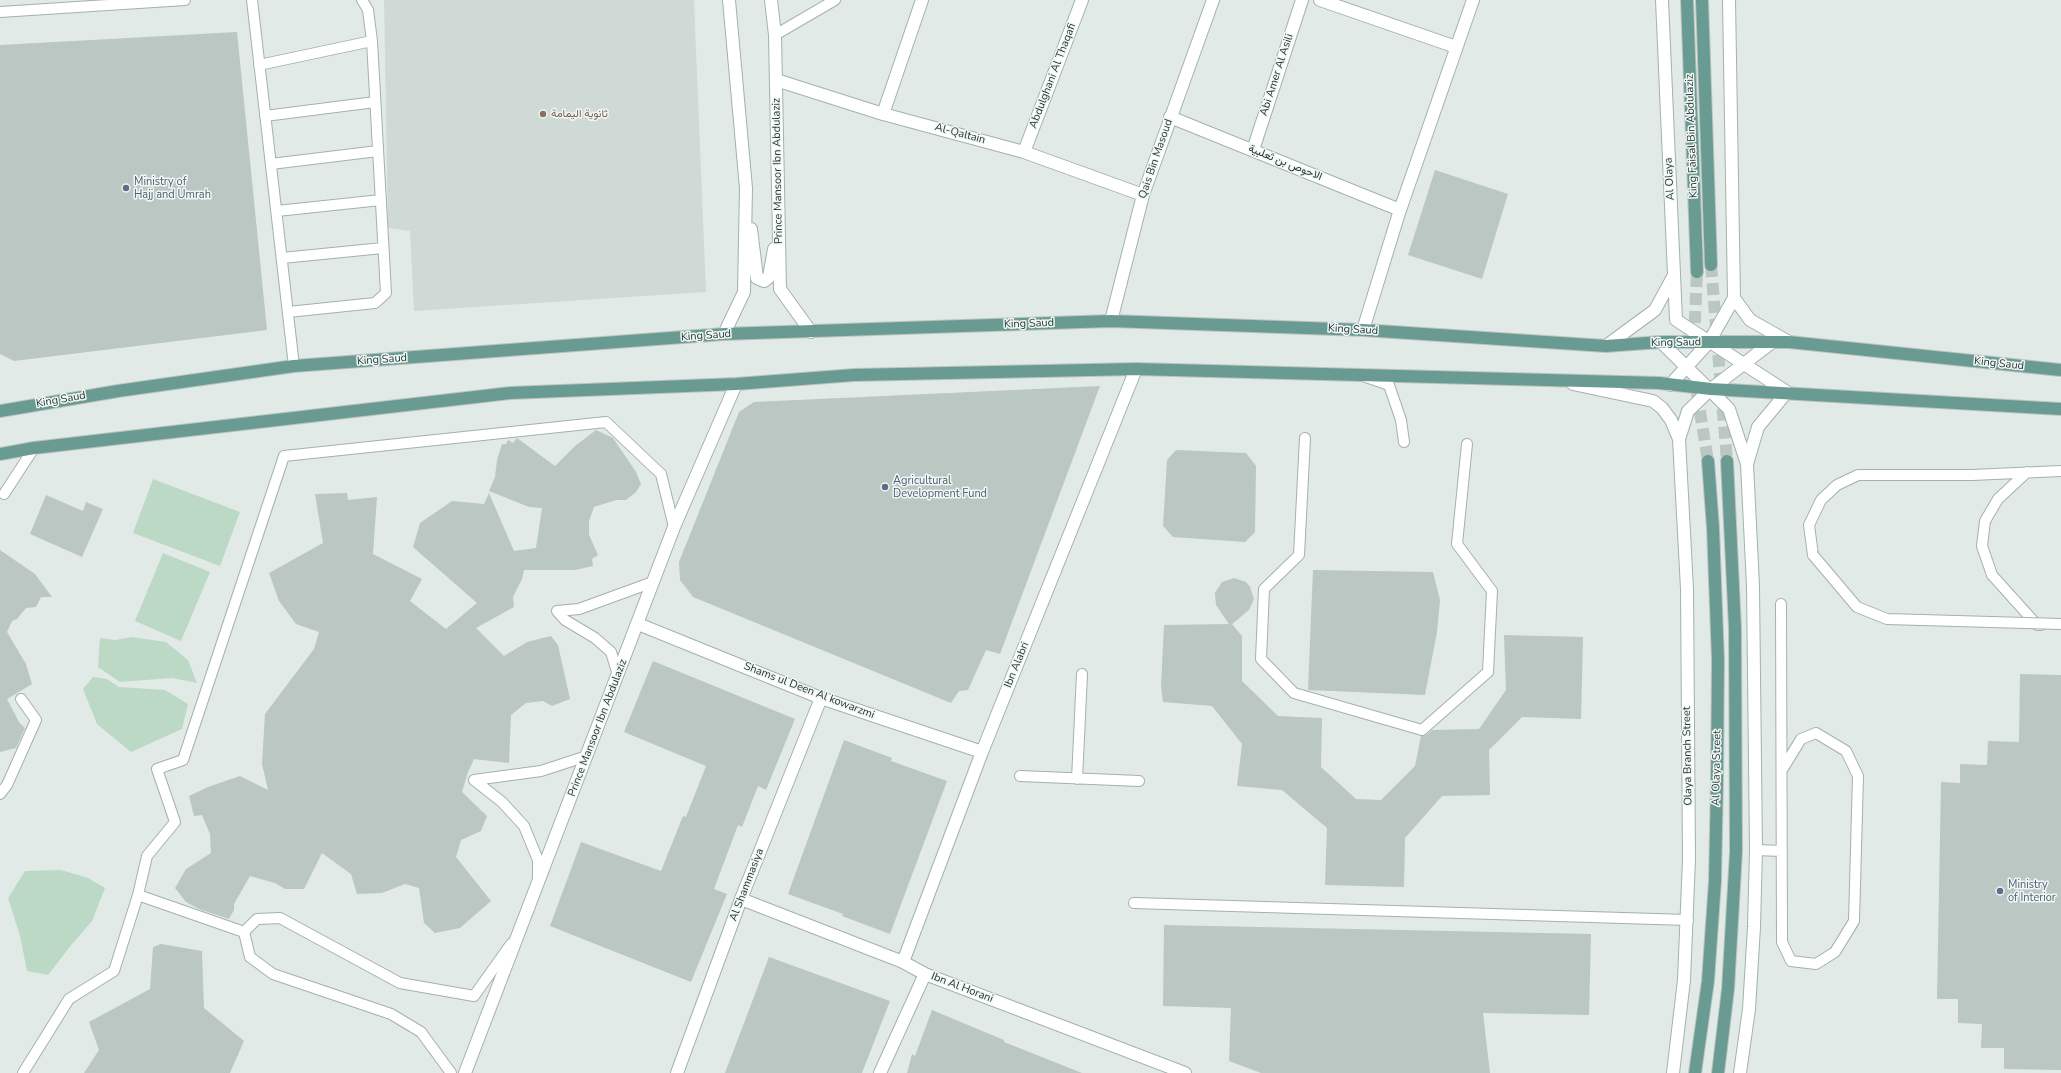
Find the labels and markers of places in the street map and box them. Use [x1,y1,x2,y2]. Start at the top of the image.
place label: ثانوية اليمامة [551,107,608,121]
marker: ثانوية اليمامة [538,109,548,119]
place label: Ministry of Hajj and Umrah [134,175,211,201]
marker: Ministry of Hajj and Umrah [121,183,131,193]
place label: Agricultural Development Fund [893,474,987,500]
marker: Agricultural Development Fund [880,482,890,492]
place label: Ministry of Interior [2008,878,2056,904]
marker: Ministry of Interior [1995,886,2005,896]

